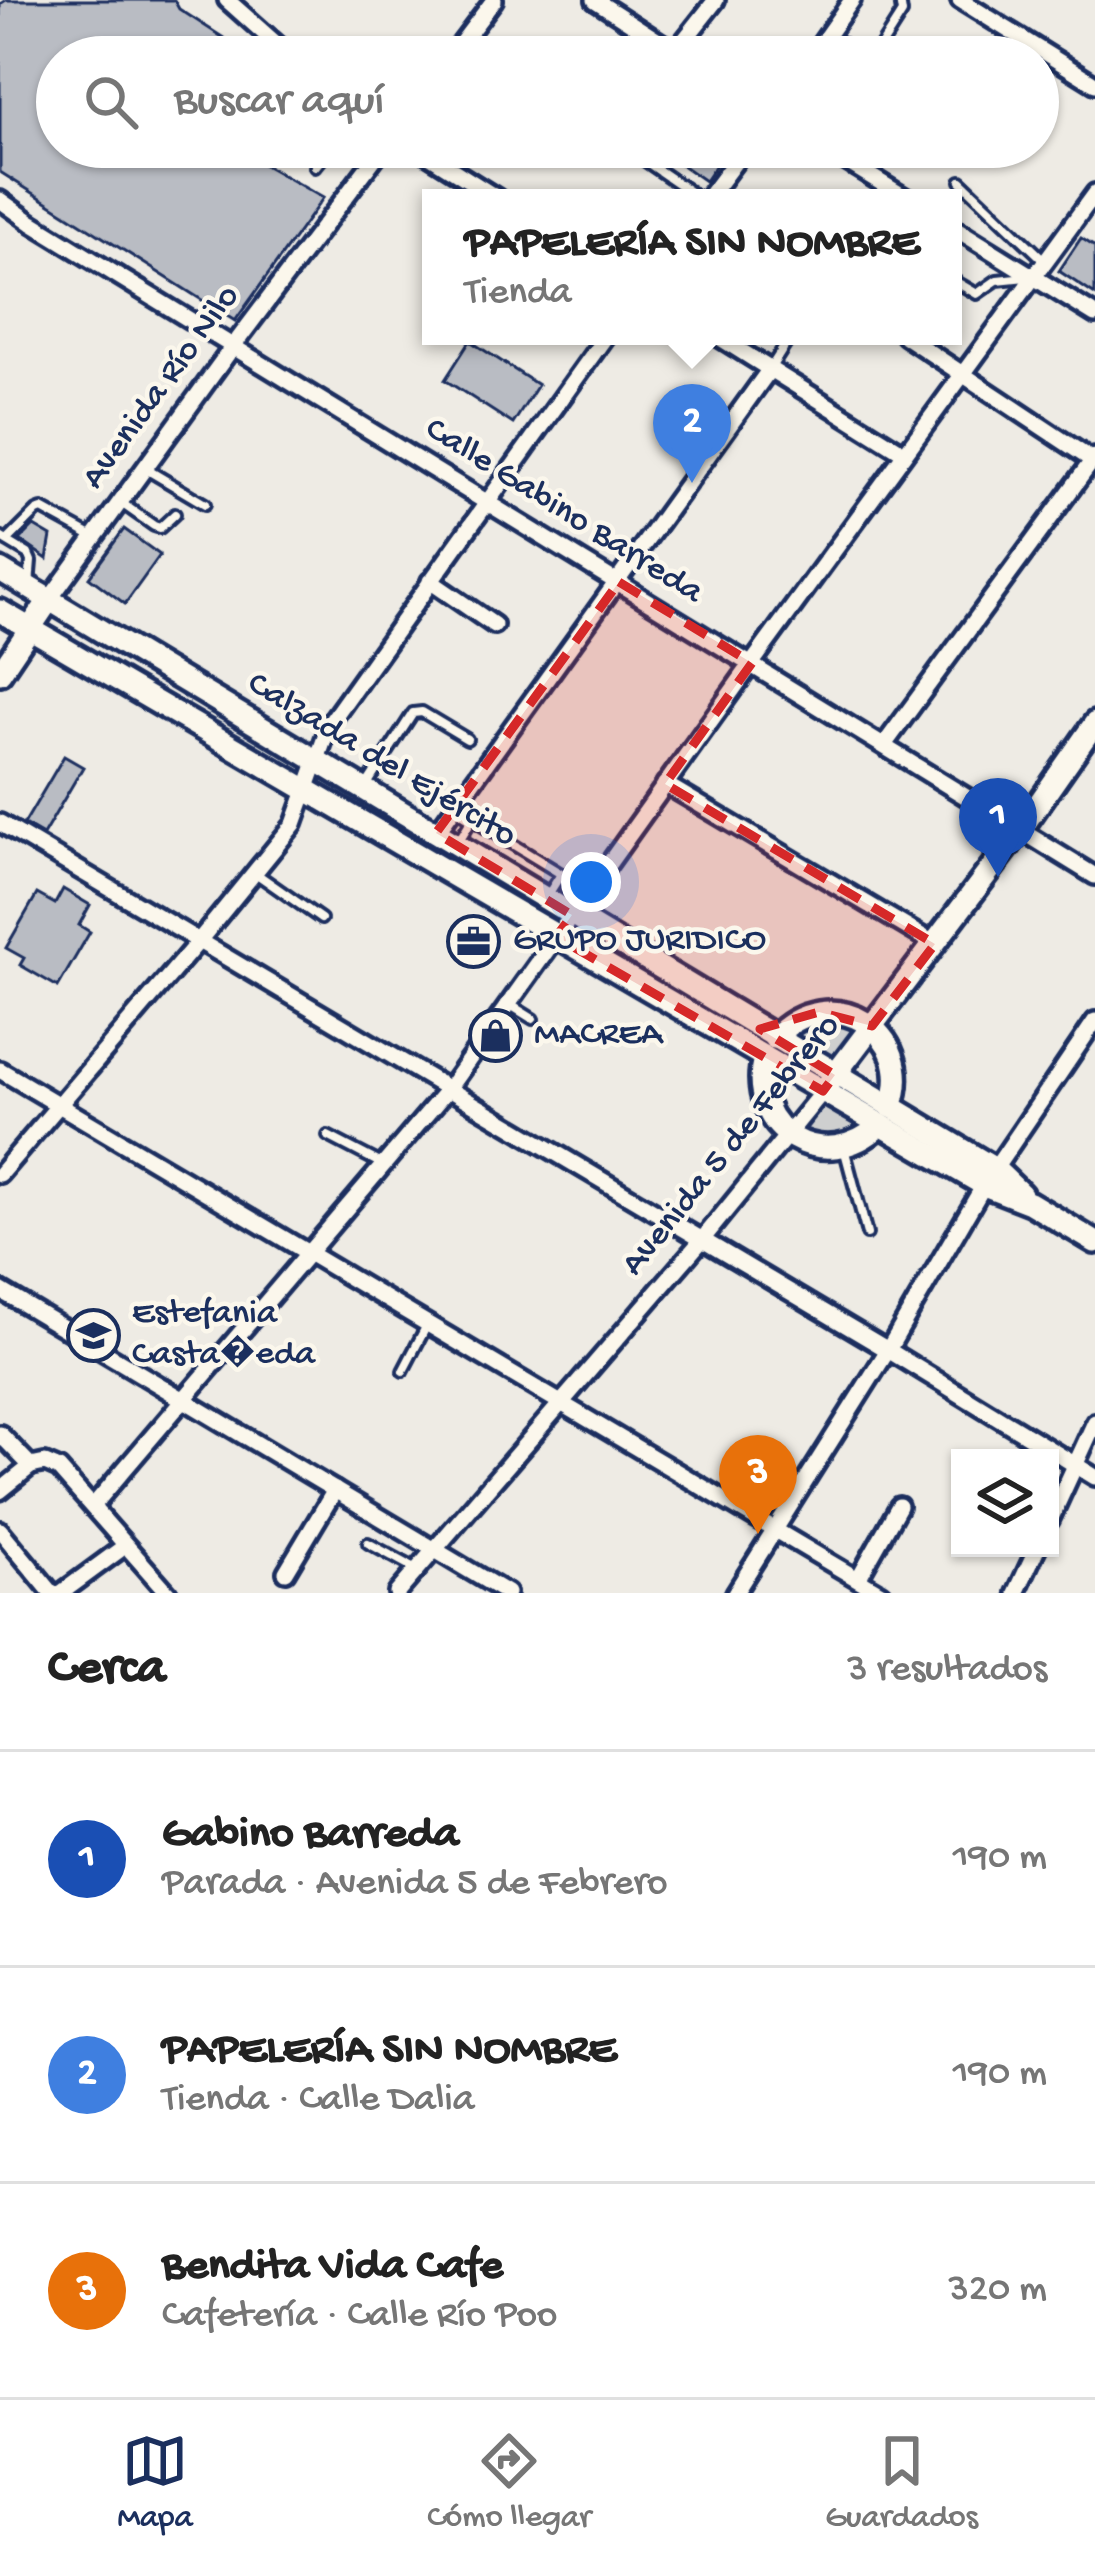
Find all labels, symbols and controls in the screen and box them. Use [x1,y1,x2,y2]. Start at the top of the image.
search box [36,36,1059,168]
icon: search [78,69,144,135]
text: Buscar aquí [174,76,384,129]
popup [422,189,962,345]
text: PAPELERÍA SIN NOMBRE [465,218,919,271]
text: Tienda [465,271,571,317]
street label: Avenida Río Nilo [73,277,251,499]
pin: 2 [653,384,731,483]
street label: Calle Gabino Barreda [416,409,711,616]
street label: Calzada del Ejército [238,664,524,858]
pin: 1 [959,778,1037,877]
your location [561,852,621,912]
office icon: GRUPO JURIDICO [446,913,502,969]
place label: GRUPO JURIDICO [513,920,766,963]
street label: Avenida 5 de Febrero [613,1006,851,1286]
shop icon: MACREA [467,1007,523,1063]
place label: MACREA [534,1014,664,1057]
place label: Estefania Casta�eda [132,1293,316,1377]
school or university icon: Estefania Casta�eda [65,1307,121,1363]
pin: 3 [719,1435,797,1534]
map controls [951,1449,1059,1557]
button: layers [951,1449,1059,1557]
text: Cerca [48,1641,166,1701]
text: 3 resultados [847,1648,1047,1694]
text: Gabino Barreda [162,1809,459,1862]
text: 1 [79,1836,95,1882]
text: 190 m [953,1836,1047,1882]
text: Parada · Avenida 5 de Febrero [162,1862,668,1908]
text: PAPELERÍA SIN NOMBRE [162,2025,616,2078]
text: 2 [77,2052,97,2098]
text: 190 m [953,2052,1047,2098]
text: Tienda · Calle Dalia [162,2078,474,2124]
text: Bendita Vida Cafe [162,2241,503,2294]
text: 3 [77,2268,97,2314]
text: 320 m [949,2268,1047,2314]
text: Cafetería · Calle Río Poo [162,2294,557,2340]
tab: Mapa [117,2428,193,2538]
tab: Cómo llegar [427,2428,591,2538]
tab: Guardados [825,2428,978,2538]

